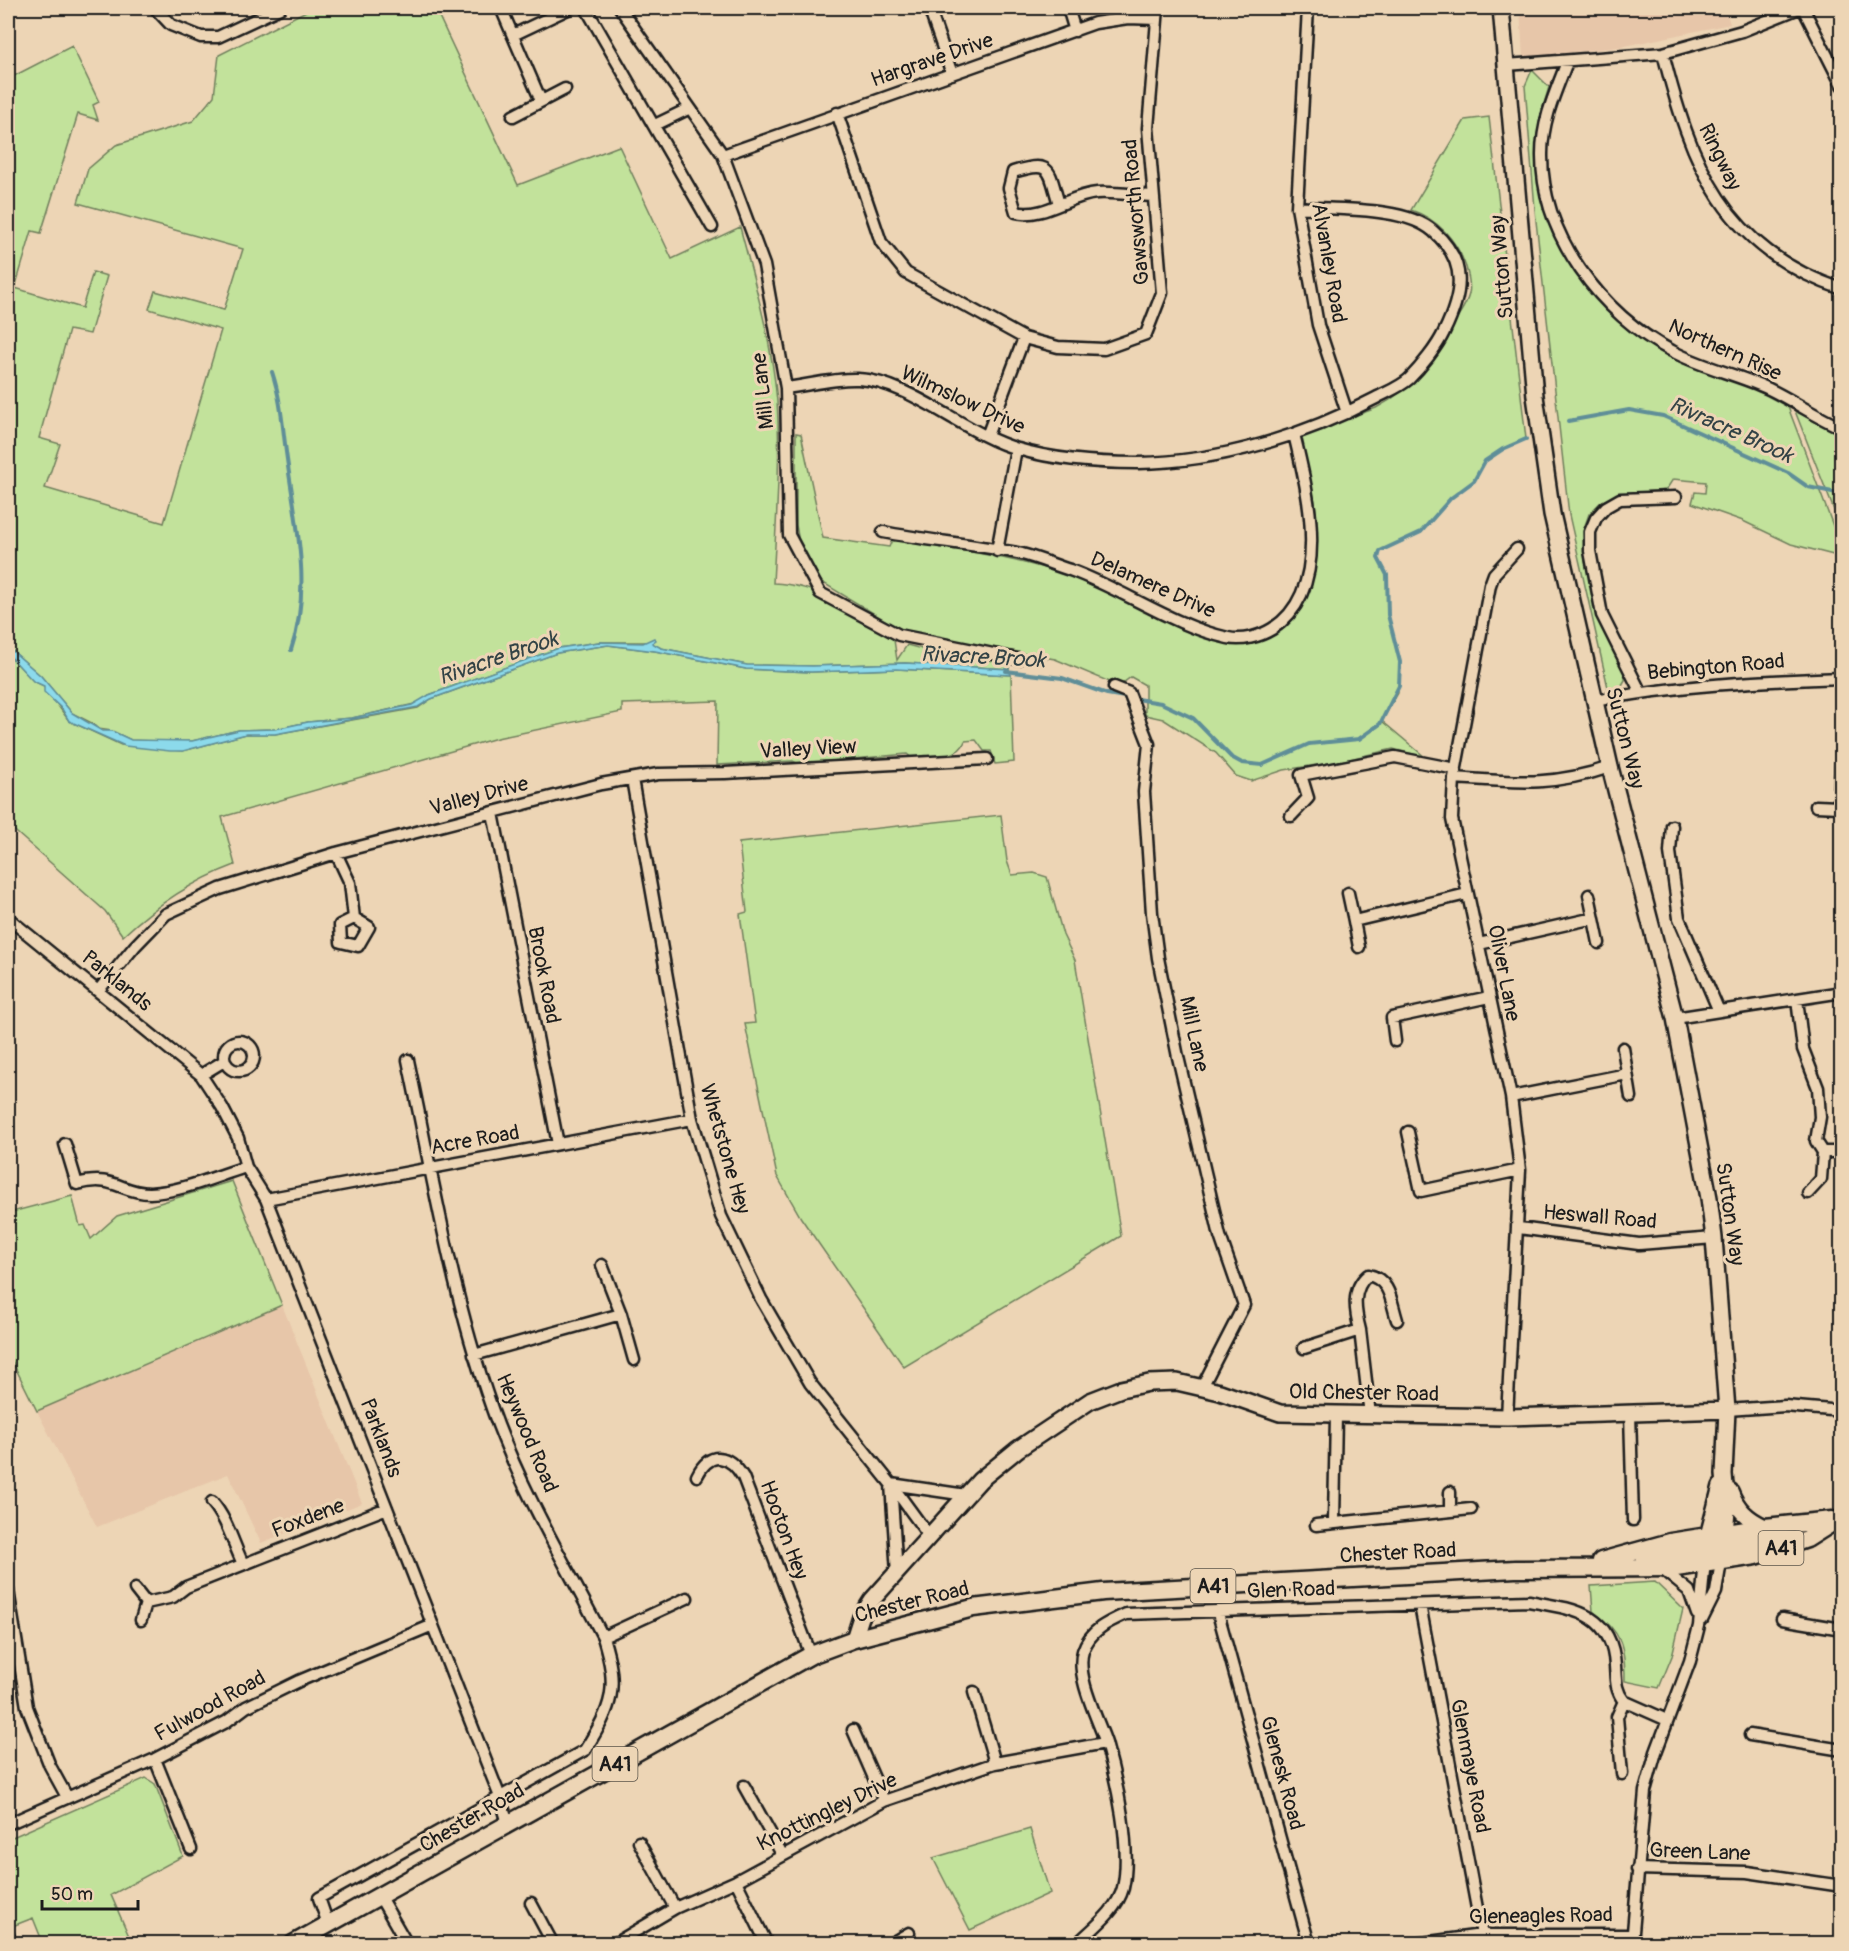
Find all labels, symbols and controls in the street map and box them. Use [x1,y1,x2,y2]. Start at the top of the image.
street label: Hargrave Drive [867,26,997,94]
street label: Ringway [1692,119,1748,195]
street label: Gawsworth Road [1116,138,1156,286]
street label: Alvanley Road [1305,201,1353,325]
street label: Sutton Way [1484,214,1520,320]
street label: Northern Rise [1664,313,1786,387]
street label: Mill Lane [746,351,780,431]
street label: Wilmslow Drive [897,359,1030,441]
water label: Rivracre Brook [1665,390,1799,470]
street label: Delamere Drive [1086,545,1220,625]
water label: Rivacre Brook [435,624,563,691]
water label: Rivacre Brook [920,640,1048,674]
street label: Bebington Road [1646,648,1786,686]
street label: Sutton Way [1599,684,1651,792]
street label: Valley View [759,733,857,765]
street label: Valley Drive [427,770,532,822]
street label: Oliver Lane [1481,922,1527,1024]
street label: Brook Road [521,924,567,1026]
street label: Parklands [76,945,158,1018]
street label: Mill Lane [1173,994,1215,1075]
street label: Whetstone Hey [694,1081,756,1217]
street label: Acre Road [428,1119,522,1161]
street label: Sutton Way [1709,1161,1751,1267]
street label: Heswall Road [1542,1199,1658,1235]
street label: Heywood Road [490,1369,564,1497]
street label: Old Chester Road [1289,1378,1439,1408]
street label: Parklands [354,1395,409,1482]
street label: Hooton Hey [754,1477,814,1583]
street label: Foxdene [268,1492,349,1544]
road number: A41 [1758,1531,1804,1565]
street label: Chester Road [1339,1536,1457,1570]
road number: A41 [1190,1569,1236,1603]
street label: Chester Road [852,1575,972,1629]
street label: Glen Road [1246,1575,1336,1605]
street label: Fulwood Road [150,1664,270,1748]
street label: Glenmaye Road [1444,1697,1496,1835]
street label: Glenesk Road [1254,1713,1310,1833]
road number: A41 [592,1747,638,1781]
street label: Knottingley Drive [752,1766,902,1858]
street label: Chester Road [415,1777,529,1859]
street label: Green Lane [1649,1837,1752,1867]
scale bar [42,1873,138,1911]
text: 50 m [51,1883,93,1906]
street label: Gleneagles Road [1469,1901,1613,1931]

